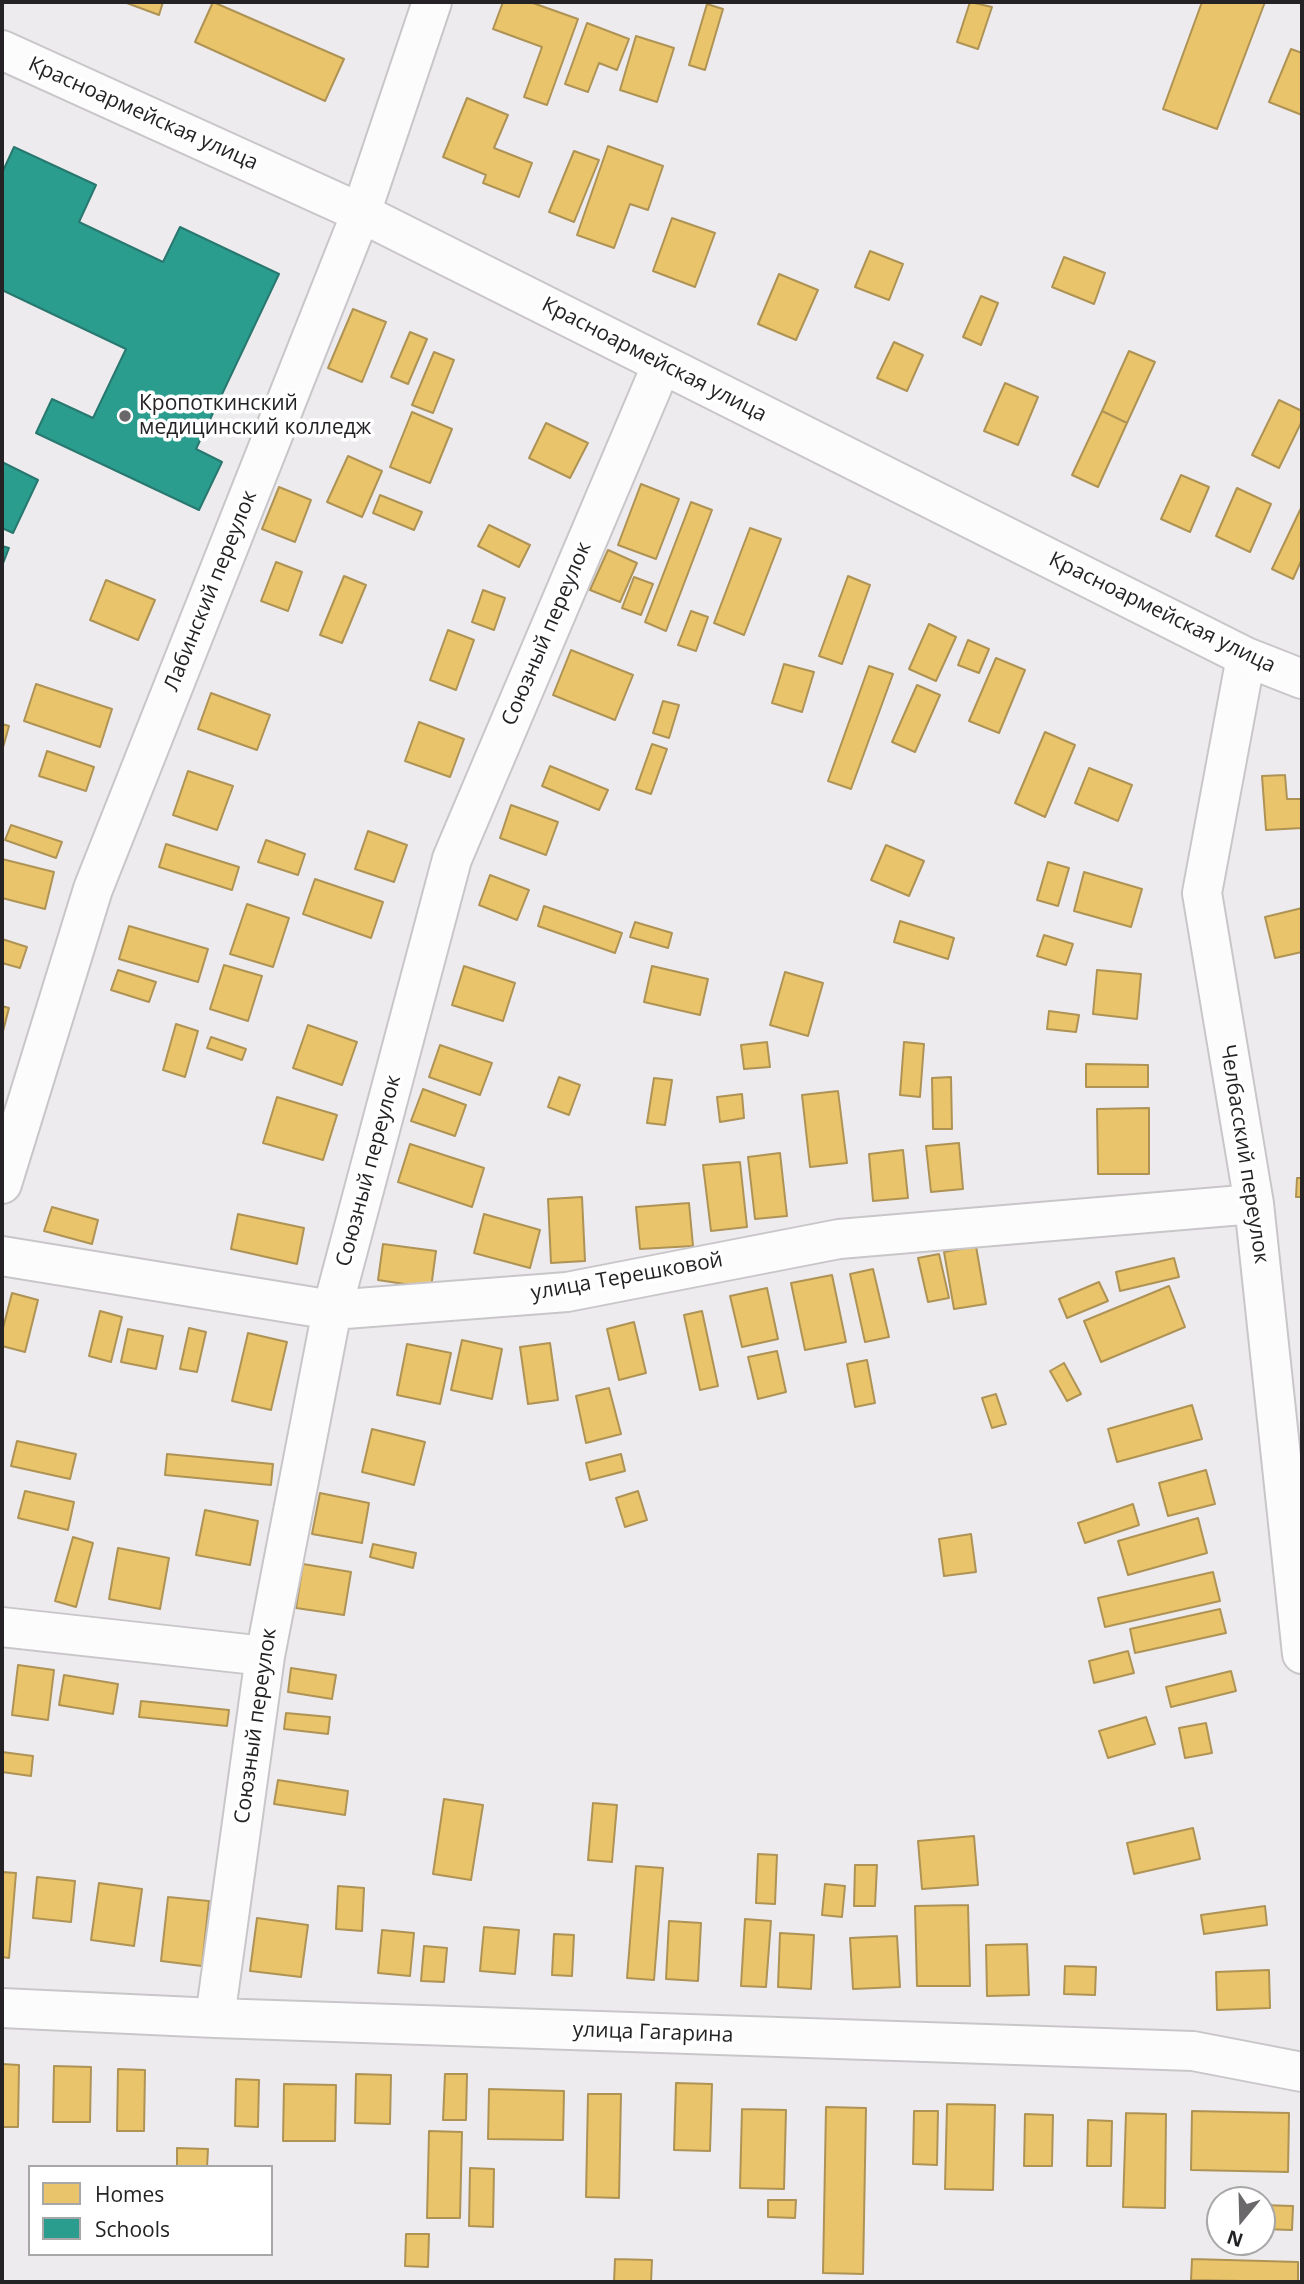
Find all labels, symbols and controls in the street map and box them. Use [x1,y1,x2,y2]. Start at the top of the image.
street label: Красноармейская улица [24,52,262,176]
street label: Красноармейская улица [537,292,771,428]
place label: Кропоткинский медицинский колледж [139,391,371,441]
marker: Кропоткинский медицинский колледж [117,408,133,424]
street label: Лабинский переулок [159,487,263,695]
street label: Союзный переулок [497,538,597,730]
street label: Красноармейская улица [1045,547,1279,679]
street label: Челбасский переулок [1214,1043,1274,1265]
street label: Союзный переулок [331,1073,407,1269]
street label: улица Терешковой [529,1248,725,1306]
street label: Союзный переулок [230,1627,282,1825]
street label: улица Гагарина [572,2018,734,2048]
legend [28,2165,273,2256]
text: Homes [95,2180,164,2208]
north arrow [1206,2186,1276,2256]
text: Schools [95,2215,170,2243]
text: N [1223,2224,1246,2254]

